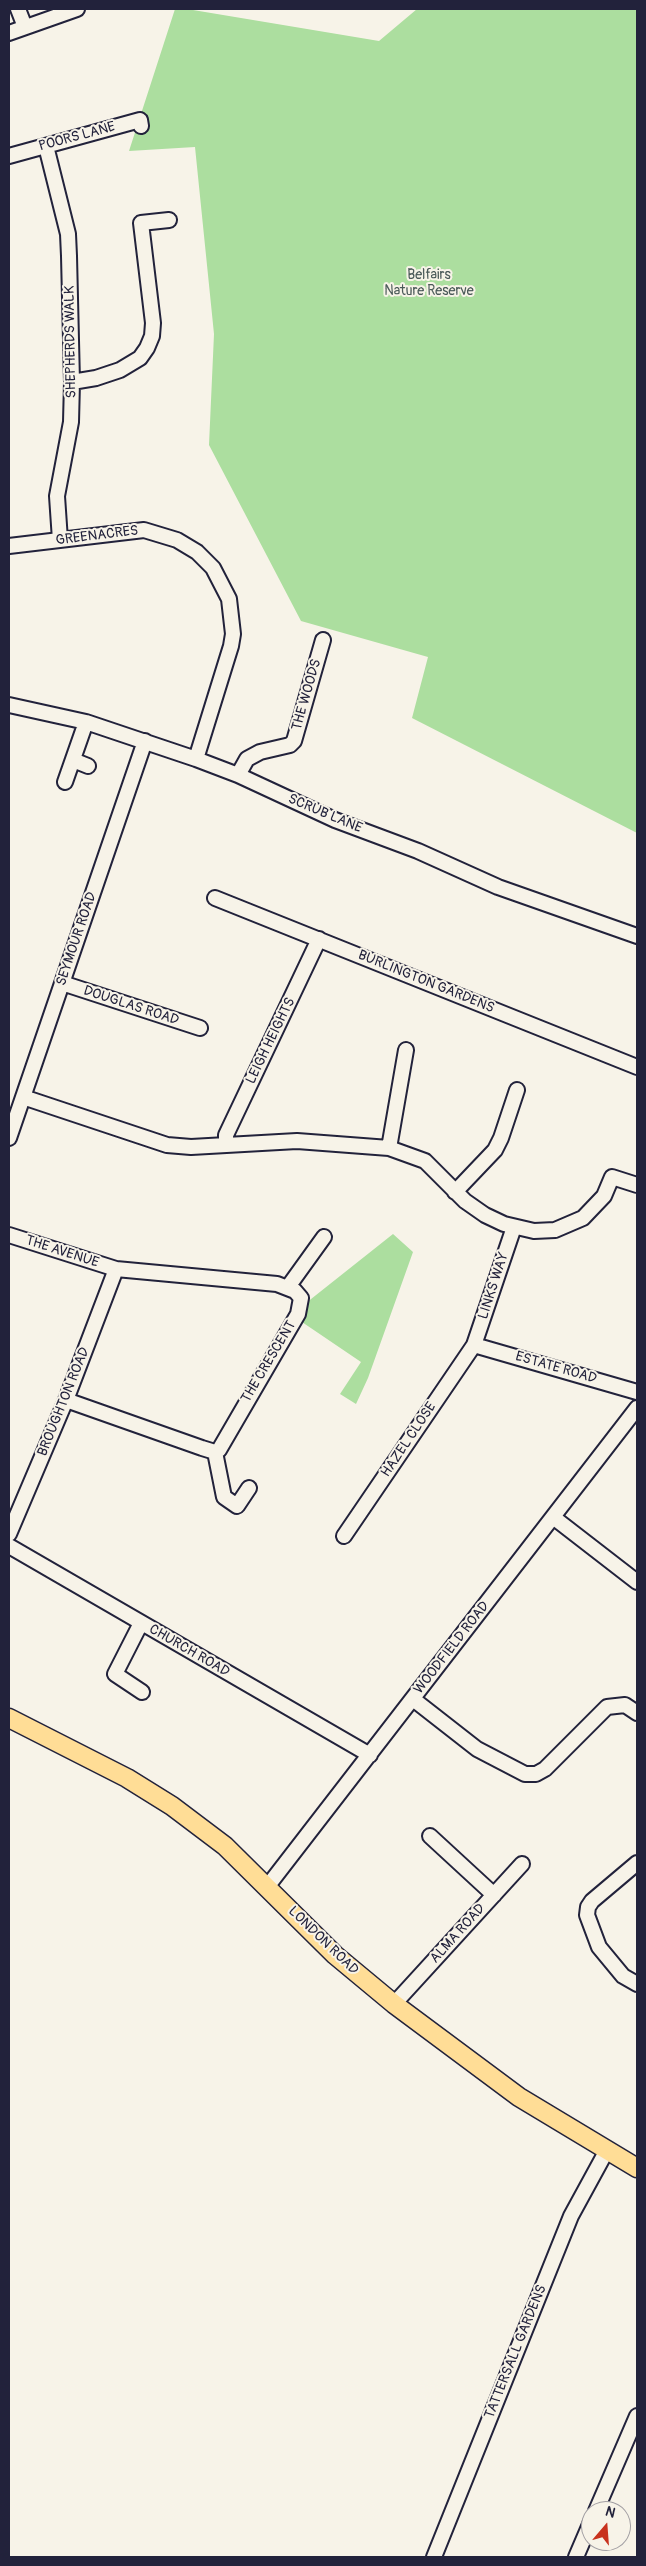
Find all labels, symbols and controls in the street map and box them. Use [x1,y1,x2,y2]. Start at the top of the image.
street label: POORS LANE [37,119,117,155]
park label: Belfairs Nature Reserve [384,267,474,300]
street label: SHEPHERDS WALK [62,285,80,399]
street label: GREENACRES [55,523,139,549]
street label: THE WOODS [289,657,325,733]
street label: SCRUB LANE [285,791,365,837]
street label: SEYMOUR ROAD [53,890,101,988]
street label: BURLINGTON GARDENS [355,947,497,1017]
street label: DOUGLAS ROAD [81,983,181,1029]
street label: LEIGH HEIGHTS [243,995,299,1087]
street label: THE AVENUE [23,1232,101,1272]
street label: LINKS WAY [475,1250,513,1322]
street label: THE CRESCENT [238,1318,300,1406]
street label: BROUGHTON ROAD [34,1345,94,1459]
street label: ESTATE ROAD [513,1348,599,1388]
street label: HAZEL CLOSE [378,1399,440,1481]
street label: WOODFIELD ROAD [411,1598,493,1698]
street label: CHURCH ROAD [146,1621,232,1681]
street label: ALMA ROAD [427,1901,489,1967]
street label: LONDON ROAD [284,1903,362,1979]
street label: TATTERSALL GARDENS [481,2283,551,2421]
north arrow [581,2501,631,2551]
text: N [603,2503,618,2522]

